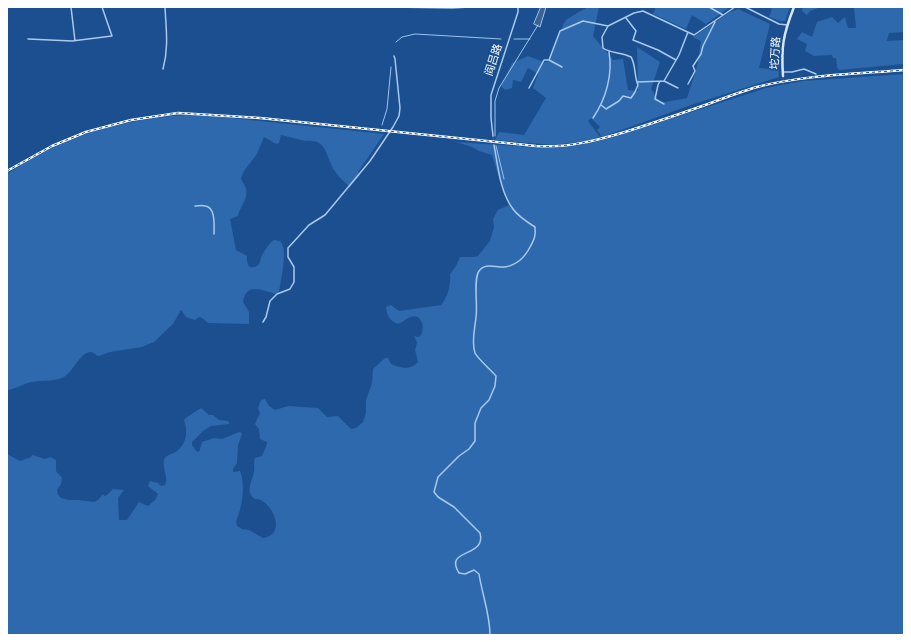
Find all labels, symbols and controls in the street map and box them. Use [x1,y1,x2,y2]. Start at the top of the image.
street label: 坨万路 [769,36,783,70]
street label: 阎吕路 [483,42,505,78]

